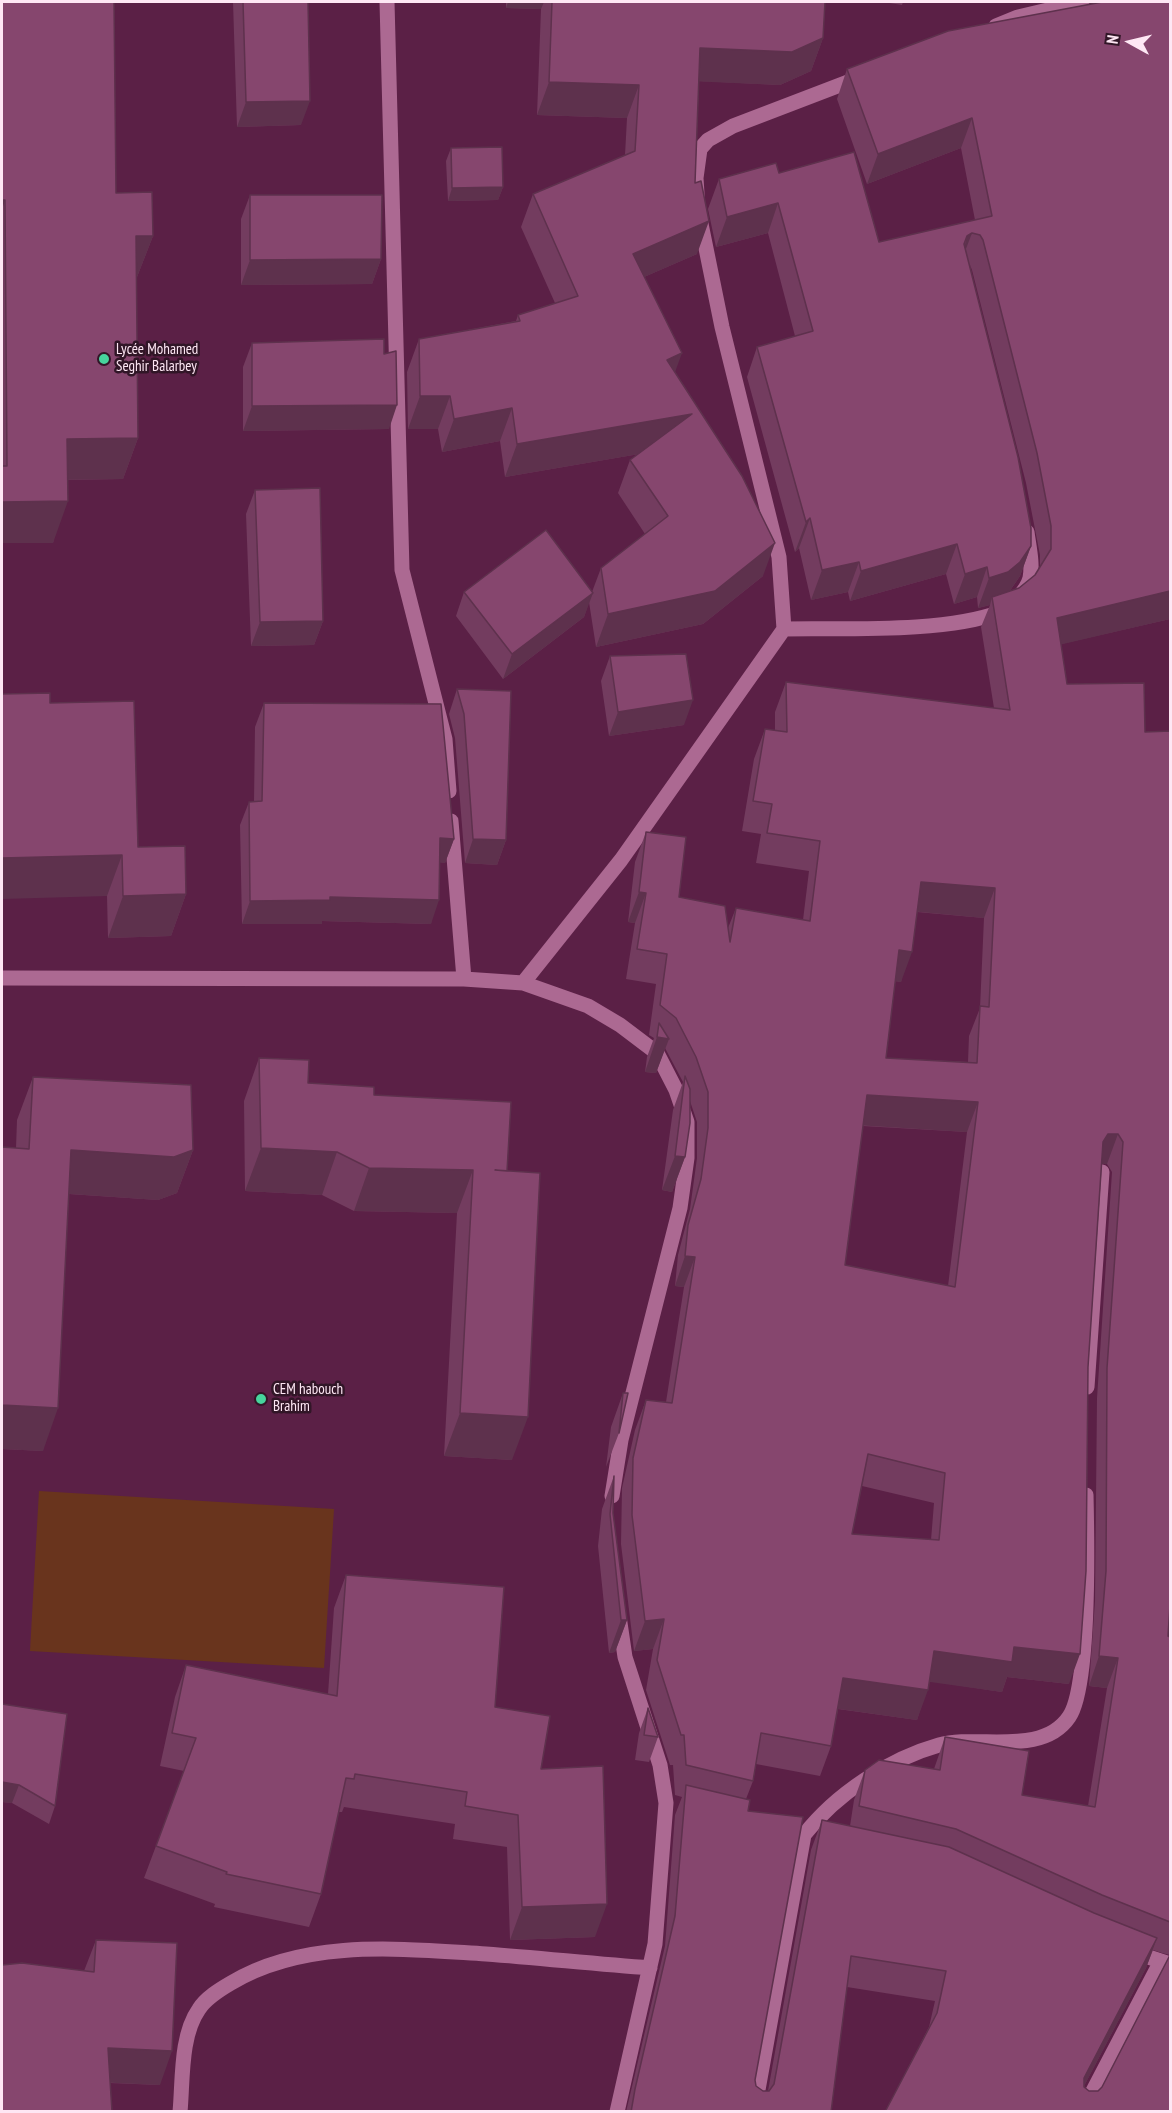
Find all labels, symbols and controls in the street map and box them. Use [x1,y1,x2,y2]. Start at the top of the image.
north arrow [1100,12,1160,72]
text: N [1102,34,1123,45]
place label: Lycée Mohamed Seghir Balarbey [116,341,198,376]
marker: Lycée Mohamed Seghir Balarbey [97,352,111,366]
place label: CEM habouch Brahim [273,1381,343,1416]
marker: CEM habouch Brahim [254,1392,268,1406]

